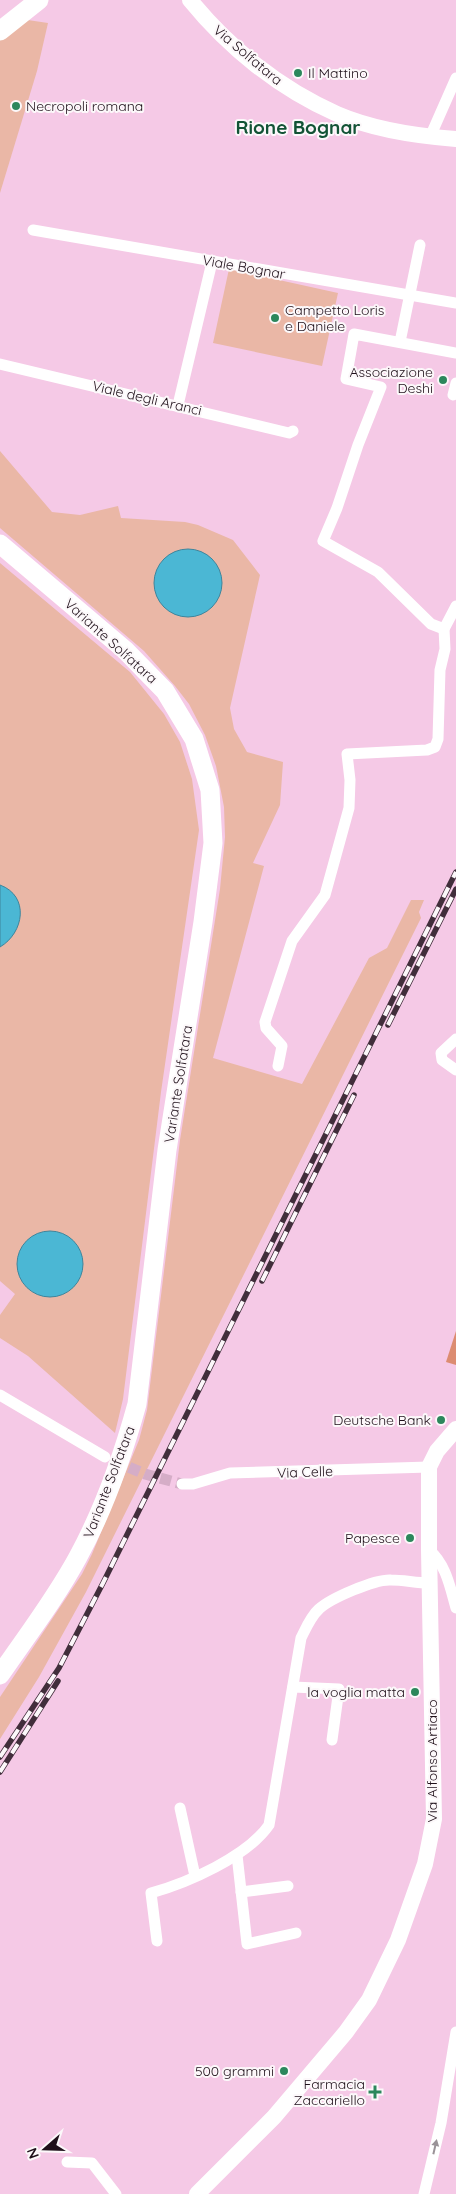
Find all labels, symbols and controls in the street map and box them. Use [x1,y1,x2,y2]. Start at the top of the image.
street label: Via Solfatara [210,21,286,89]
place label: Il Mattino [308,64,368,82]
marker: Il Mattino [292,67,304,79]
place label: Necropoli romana [26,97,143,115]
marker: Necropoli romana [10,100,22,112]
district label: Rione Bognar [235,115,361,139]
street label: Viale Bognar [201,251,287,283]
place label: Campetto Loris e Daniele [285,301,384,335]
marker: Campetto Loris e Daniele [269,312,281,324]
place label: Associazione Deshi [349,363,433,397]
marker: Associazione Deshi [437,374,449,386]
street label: Viale degli Aranci [91,377,203,419]
street label: Variante Solfatara [61,594,161,688]
street label: Variante Solfatara [160,1024,196,1144]
place label: Deutsche Bank [333,1411,431,1429]
marker: Deutsche Bank [435,1414,447,1426]
street label: Variante Solfatara [79,1423,139,1541]
street label: Via Celle [277,1462,333,1482]
place label: Papesce [345,1529,400,1547]
marker: Papesce [404,1532,416,1544]
place label: la voglia matta [307,1683,405,1701]
marker: la voglia matta [409,1686,421,1698]
street label: Via Alfonso Artiaco [423,1699,441,1823]
place label: 500 grammi [195,2062,274,2080]
marker: 500 grammi [278,2065,290,2077]
place label: Farmacia Zaccariello [293,2075,365,2109]
marker: Farmacia Zaccariello [369,2086,381,2098]
north arrow [20,2124,70,2174]
one-way arrow [431,2139,439,2154]
text: N [23,2146,43,2161]

